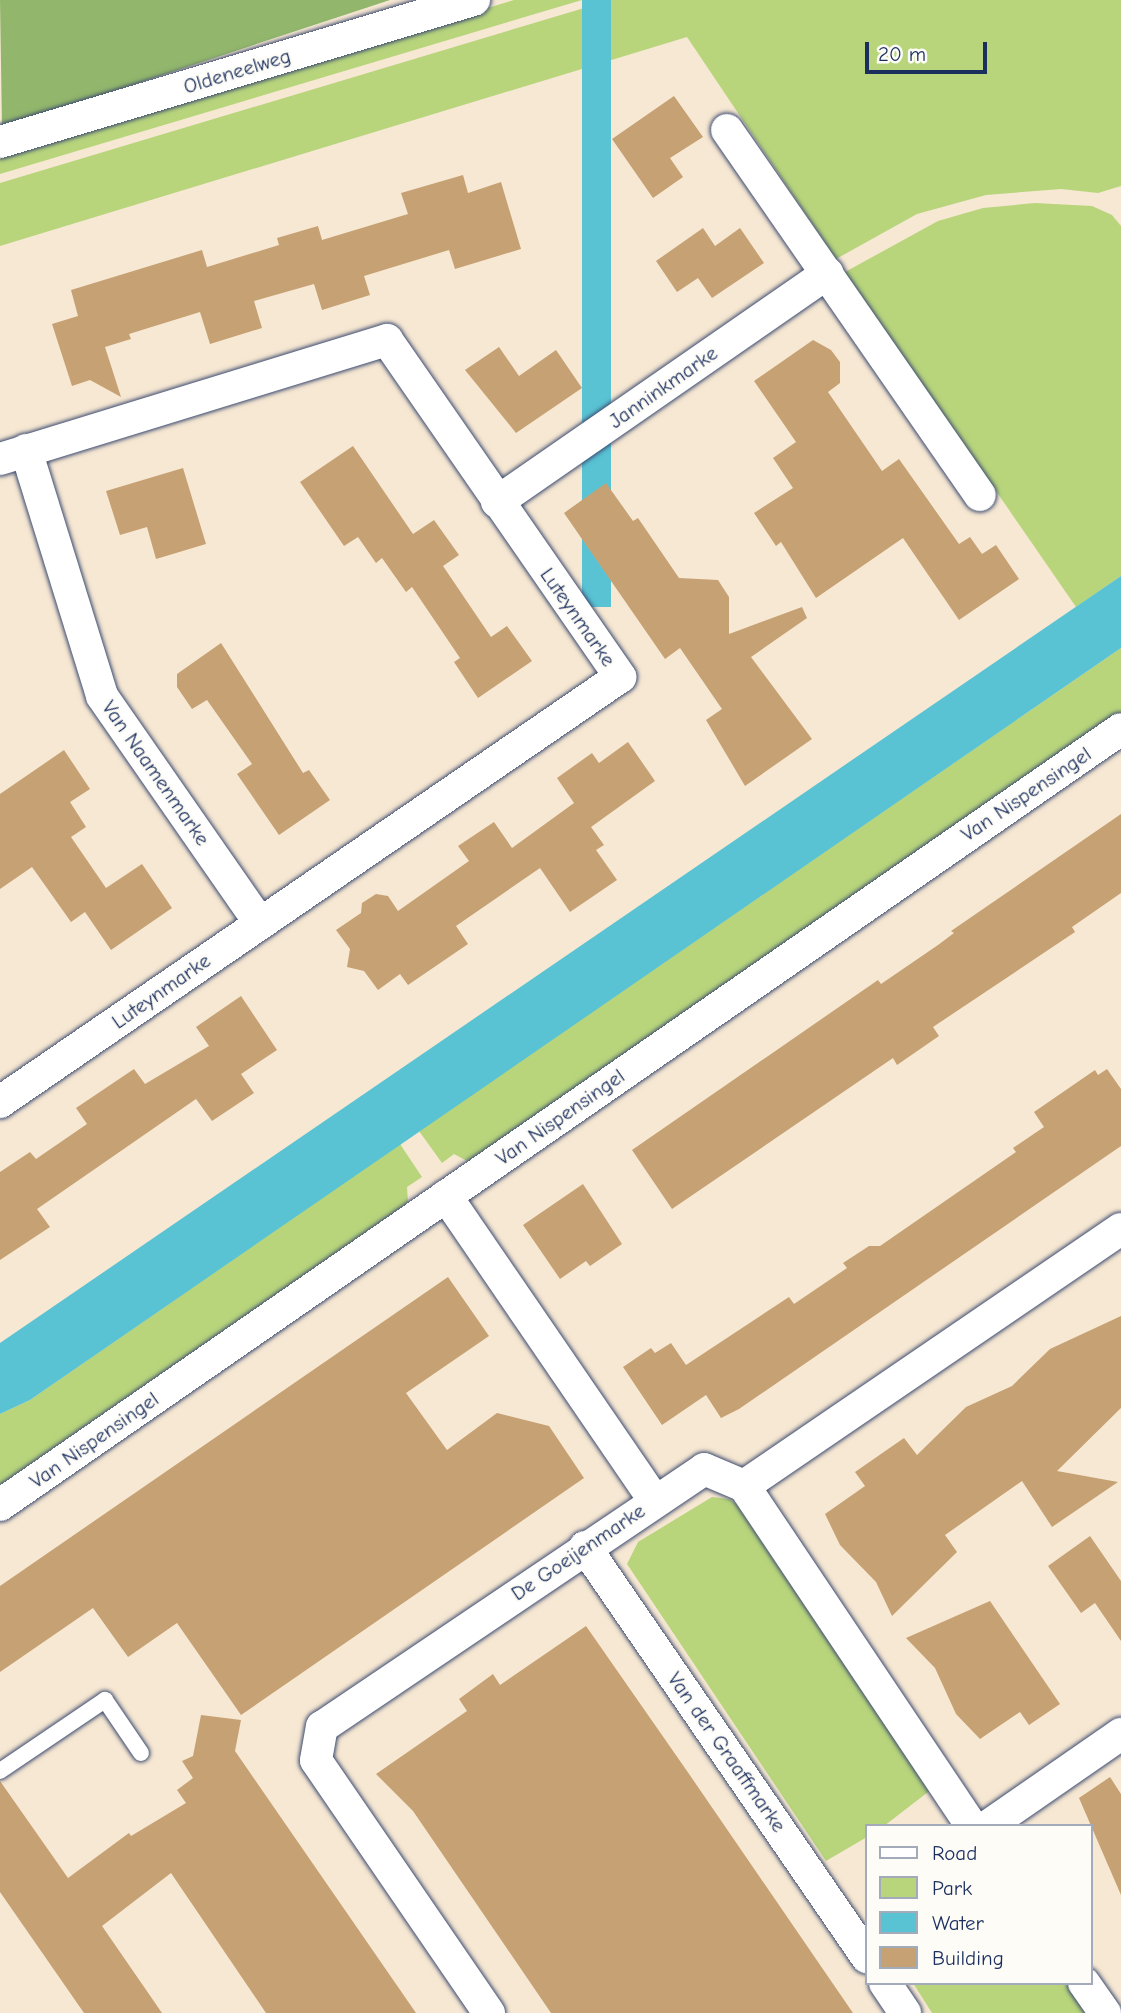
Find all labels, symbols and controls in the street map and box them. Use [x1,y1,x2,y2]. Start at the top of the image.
scale bar [869,28,992,72]
text: 20 m [878,42,926,66]
street label: Oldeneelweg [180,43,294,99]
street label: Janninkmarke [604,340,722,434]
street label: Luteynmarke [535,563,621,671]
street label: Van Naamenmarke [97,696,215,850]
street label: Van Nispensingel [956,741,1096,847]
street label: Luteynmarke [107,948,215,1034]
street label: Van Nispensingel [491,1063,629,1171]
street label: Van Nispensingel [25,1386,163,1494]
street label: De Goeijenmarke [506,1498,650,1606]
street label: Van der Graaffmarke [662,1667,792,1837]
legend [866,1824,1093,1985]
text: Road [932,1841,977,1865]
text: Park [932,1876,972,1900]
text: Water [932,1911,984,1935]
text: Building [932,1946,1004,1970]

